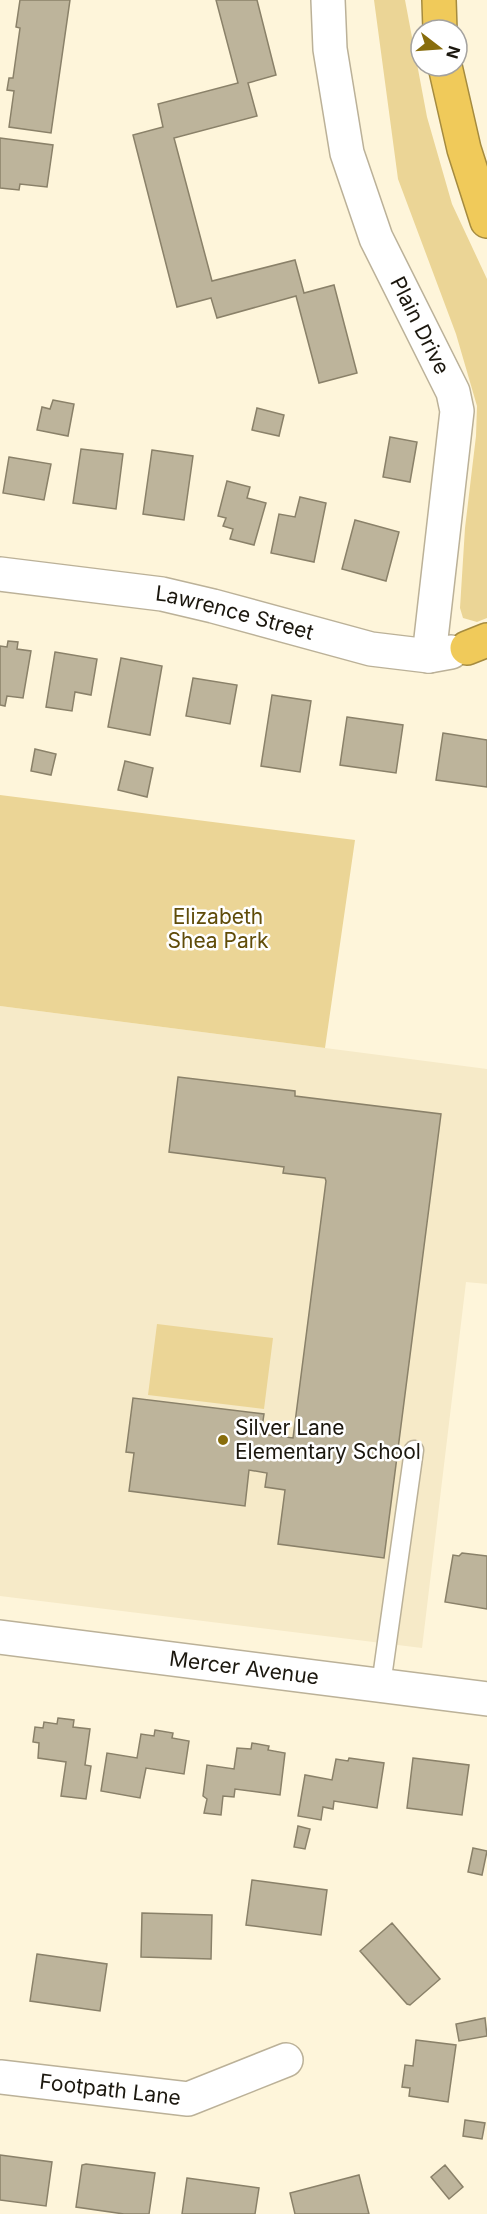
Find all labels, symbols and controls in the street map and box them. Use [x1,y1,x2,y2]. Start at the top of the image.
north arrow [409,18,469,78]
text: N [442,44,465,61]
street label: Plain Drive [385,272,455,378]
street label: Lawrence Street [154,580,317,645]
park label: Elizabeth Shea Park [167,904,269,953]
place label: Silver Lane Elementary School [235,1415,421,1464]
marker: Silver Lane Elementary School [216,1433,230,1447]
street label: Mercer Avenue [168,1646,320,1689]
street label: Footpath Lane [38,2069,182,2110]

